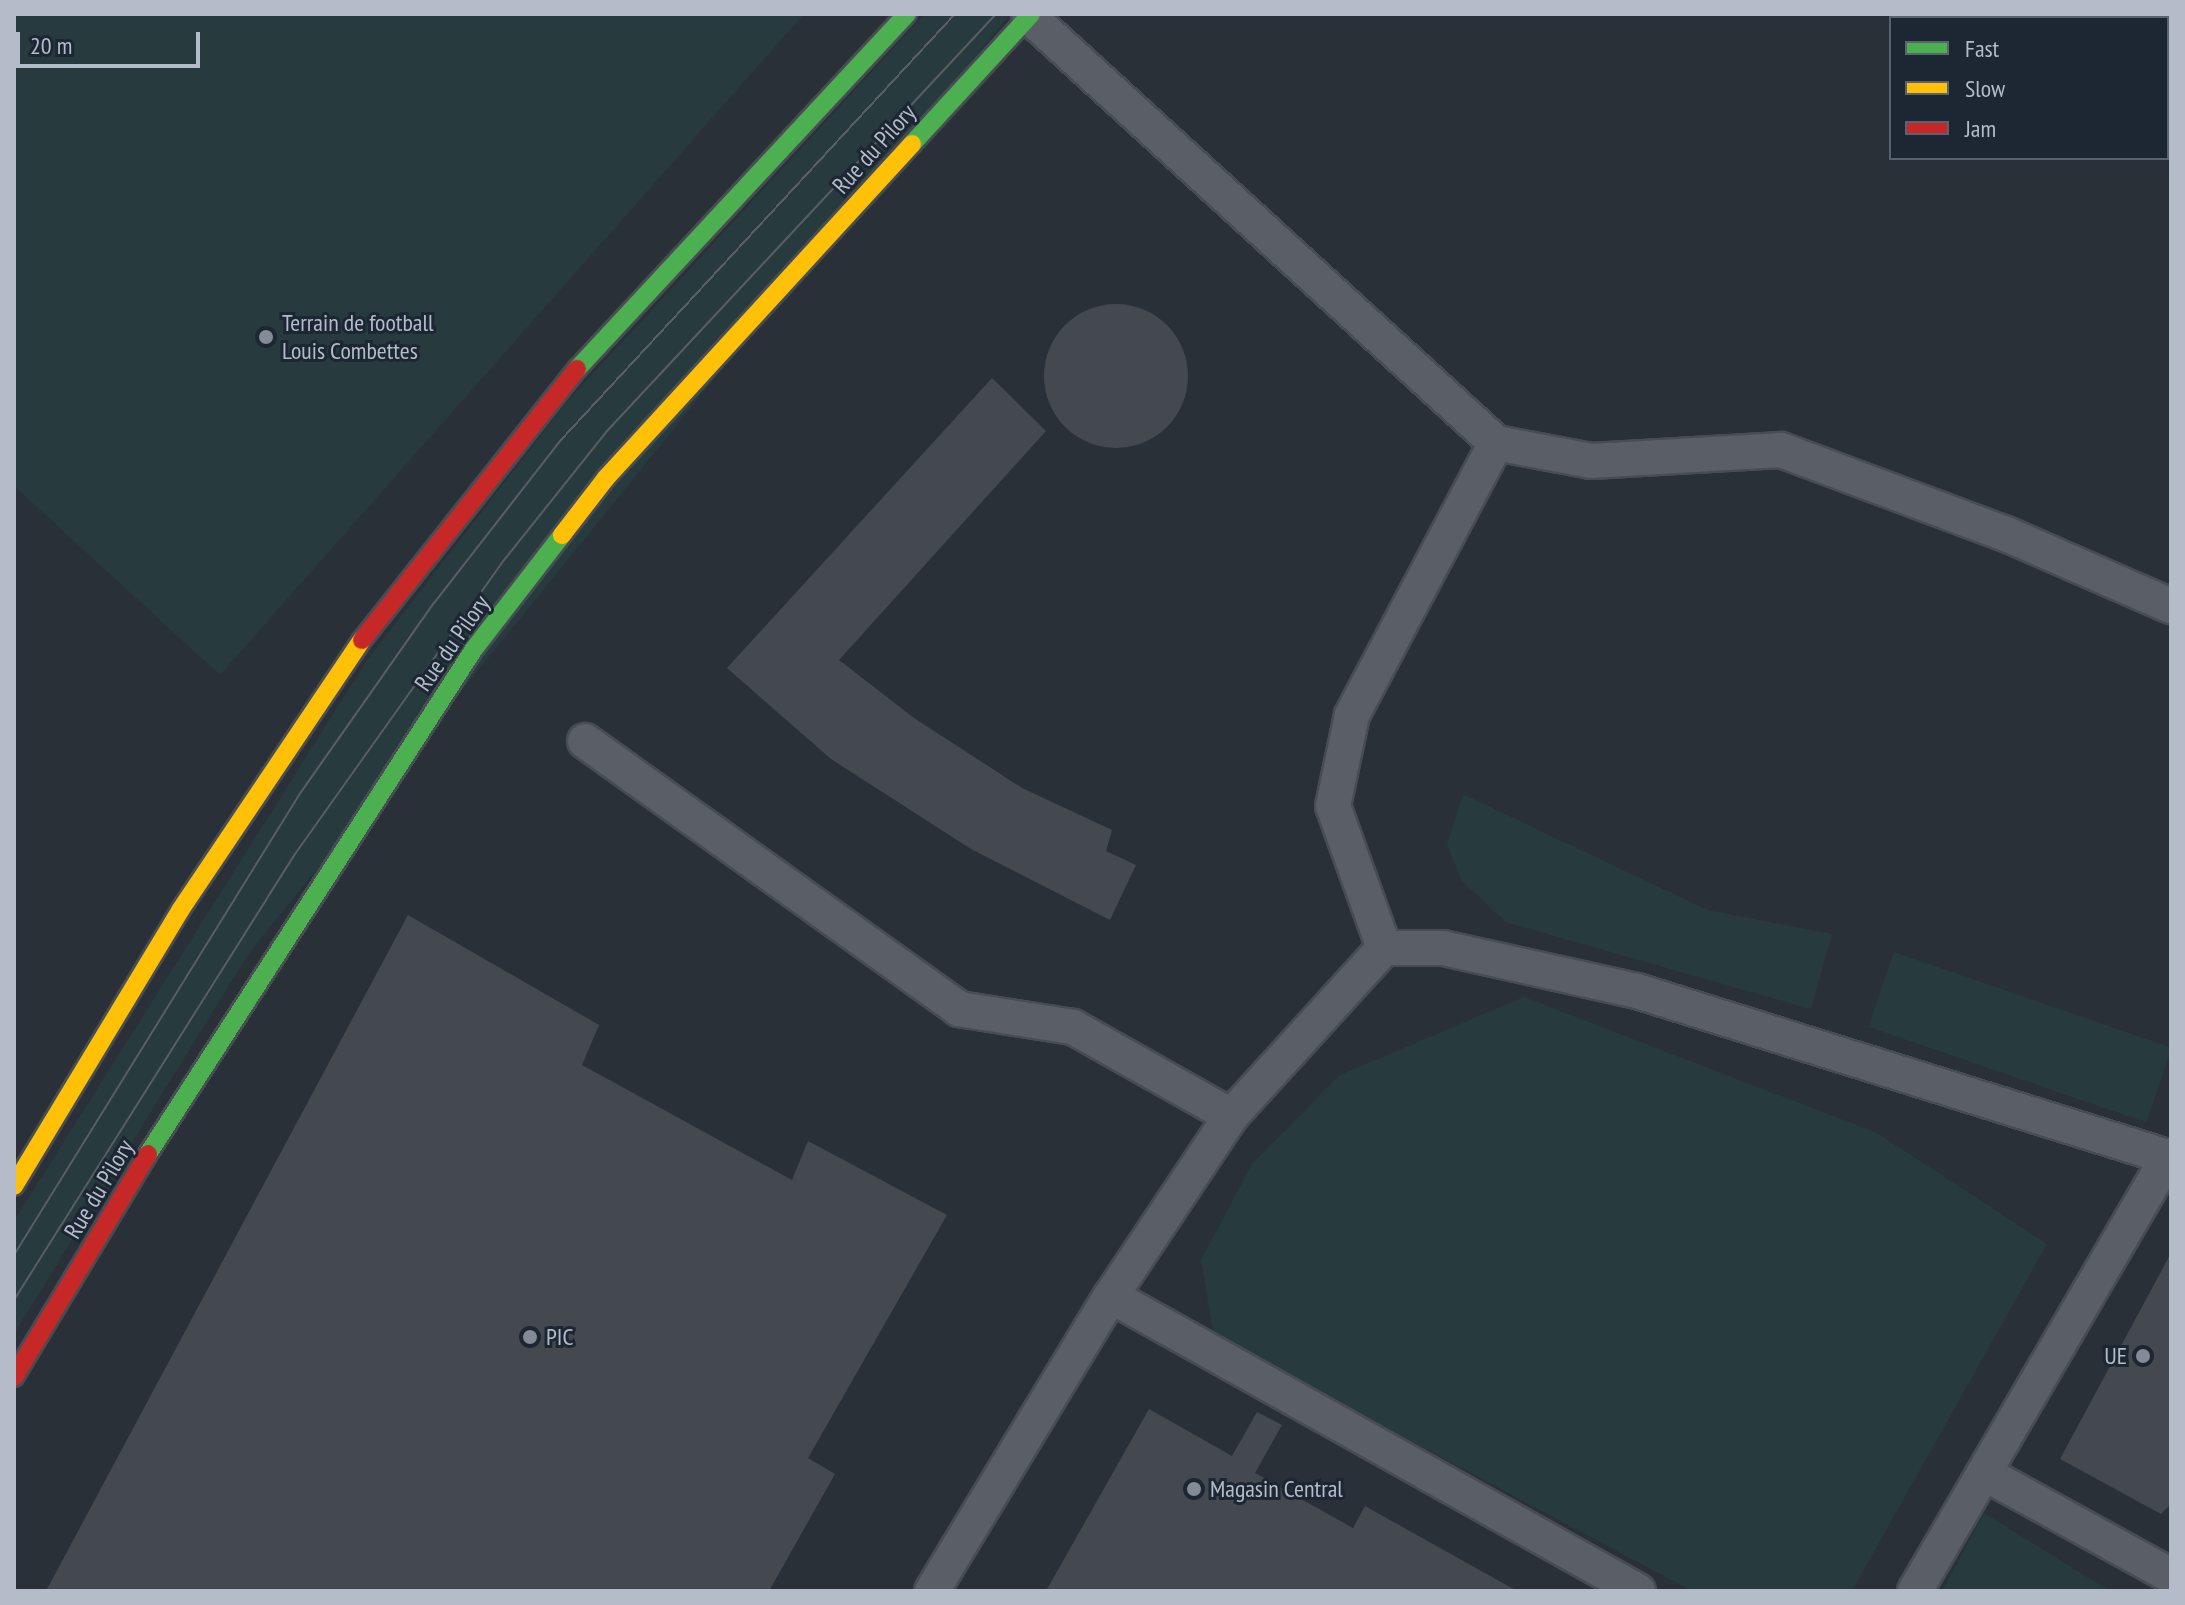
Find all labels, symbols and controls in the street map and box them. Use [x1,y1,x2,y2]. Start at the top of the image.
scale bar [20,16,204,66]
legend [1889,16,2169,160]
text: 20 m [30,30,72,61]
text: Fast [1965,33,1999,64]
text: Slow [1965,73,2005,104]
street label: Rue du Pilory [826,98,922,200]
text: Jam [1965,113,1996,144]
place label: Terrain de football Louis Combettes [282,309,434,365]
marker: Terrain de football Louis Combettes [257,328,275,346]
street label: Rue du Pilory [409,590,495,696]
street label: Rue du Pilory [58,1134,140,1244]
place label: PIC [546,1323,573,1351]
marker: PIC [521,1328,539,1346]
place label: UE [2104,1342,2127,1370]
marker: UE [2134,1347,2152,1365]
place label: Magasin Central [1210,1475,1343,1503]
marker: Magasin Central [1185,1480,1203,1498]

